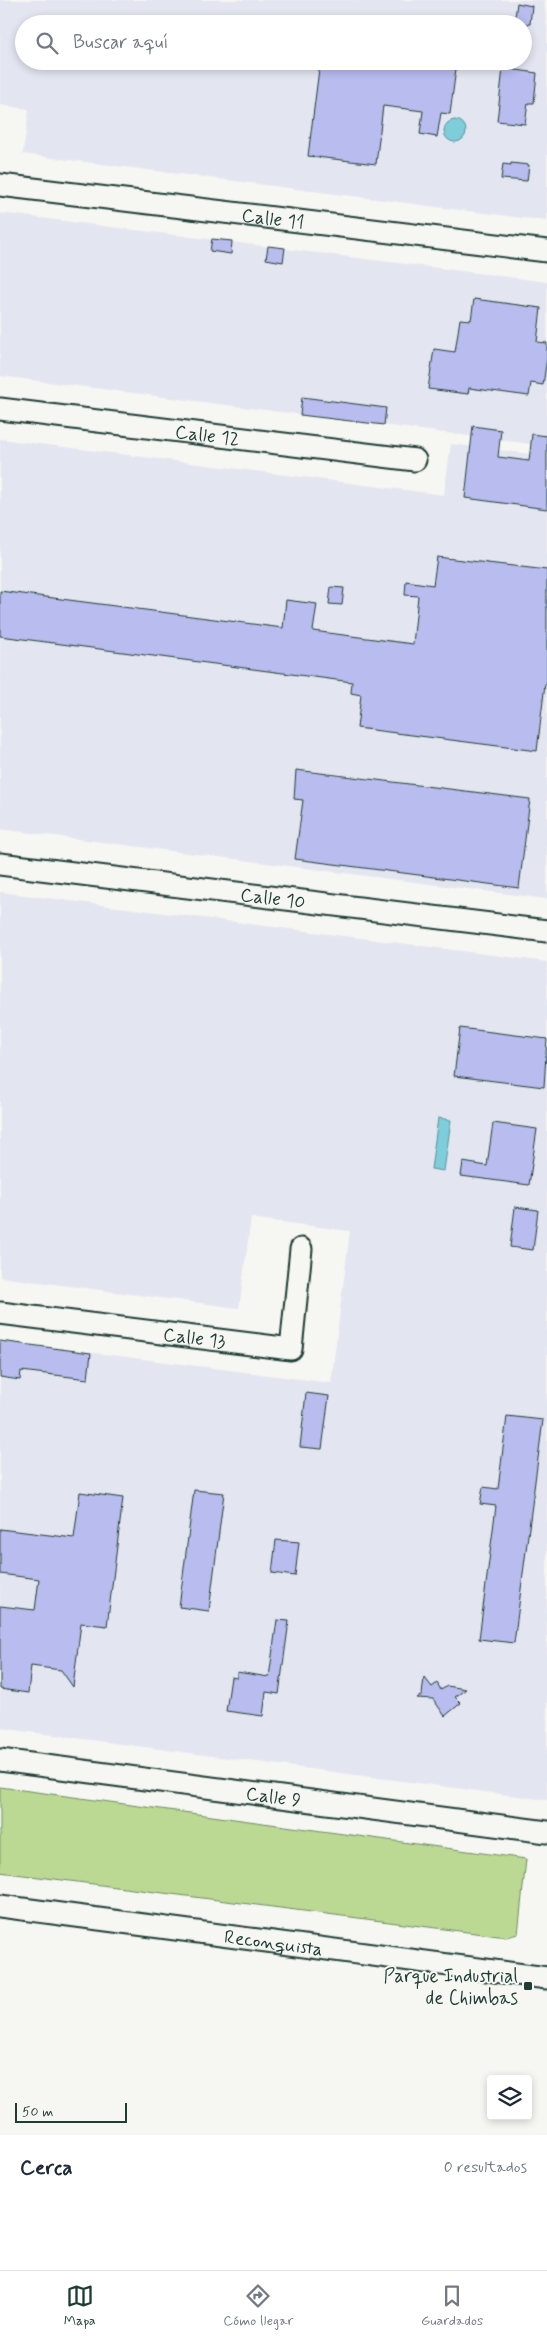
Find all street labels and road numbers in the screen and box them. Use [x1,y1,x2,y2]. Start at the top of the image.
street label: Calle 11 [240,203,305,236]
street label: Calle 12 [174,420,241,452]
street label: Calle 10 [239,883,307,915]
street label: Calle 13 [162,1322,227,1355]
street label: Calle 9 [244,1781,303,1814]
street label: Reconquista [222,1925,324,1962]

